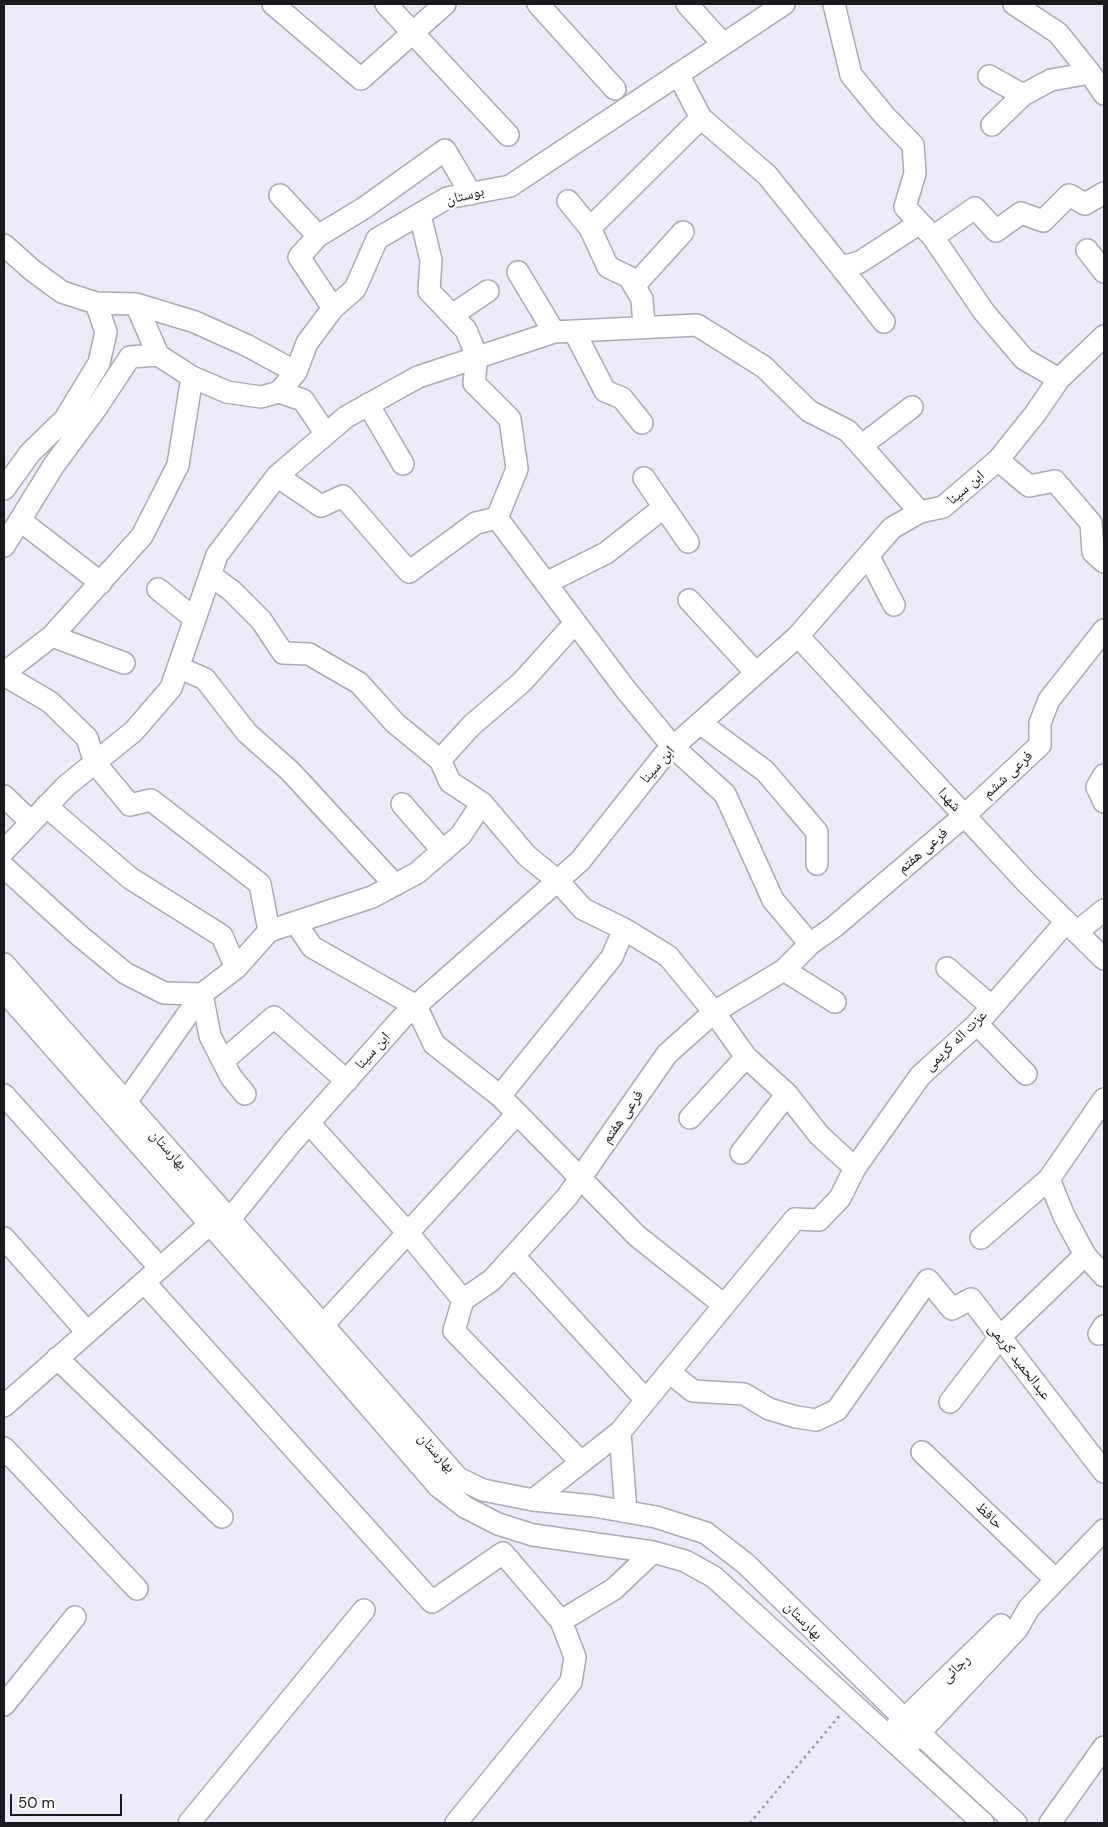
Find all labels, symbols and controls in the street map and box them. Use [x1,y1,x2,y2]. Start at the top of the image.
street label: بوستان [444,183,486,209]
street label: ابن سینا [944,467,988,509]
street label: ابن سینا [637,743,679,787]
street label: فرعی ششم [979,747,1037,803]
street label: شهدا [933,784,965,816]
street label: فرعی هفتم [894,824,952,878]
street label: عزت اله کریمی [921,1007,991,1075]
street label: ابن سینا [352,1029,394,1073]
street label: فرعی هفتم [598,1087,648,1147]
street label: بهارستان [145,1126,191,1174]
street label: عبدالحمید کریمی [983,1320,1055,1404]
street label: بهارستان [413,1429,459,1477]
street label: حافظ [972,1499,1006,1533]
street label: بهارستان [780,1598,826,1644]
street label: رجائی [938,1651,974,1687]
scale bar [12,1784,125,1816]
text: 50 m [18,1793,55,1813]

